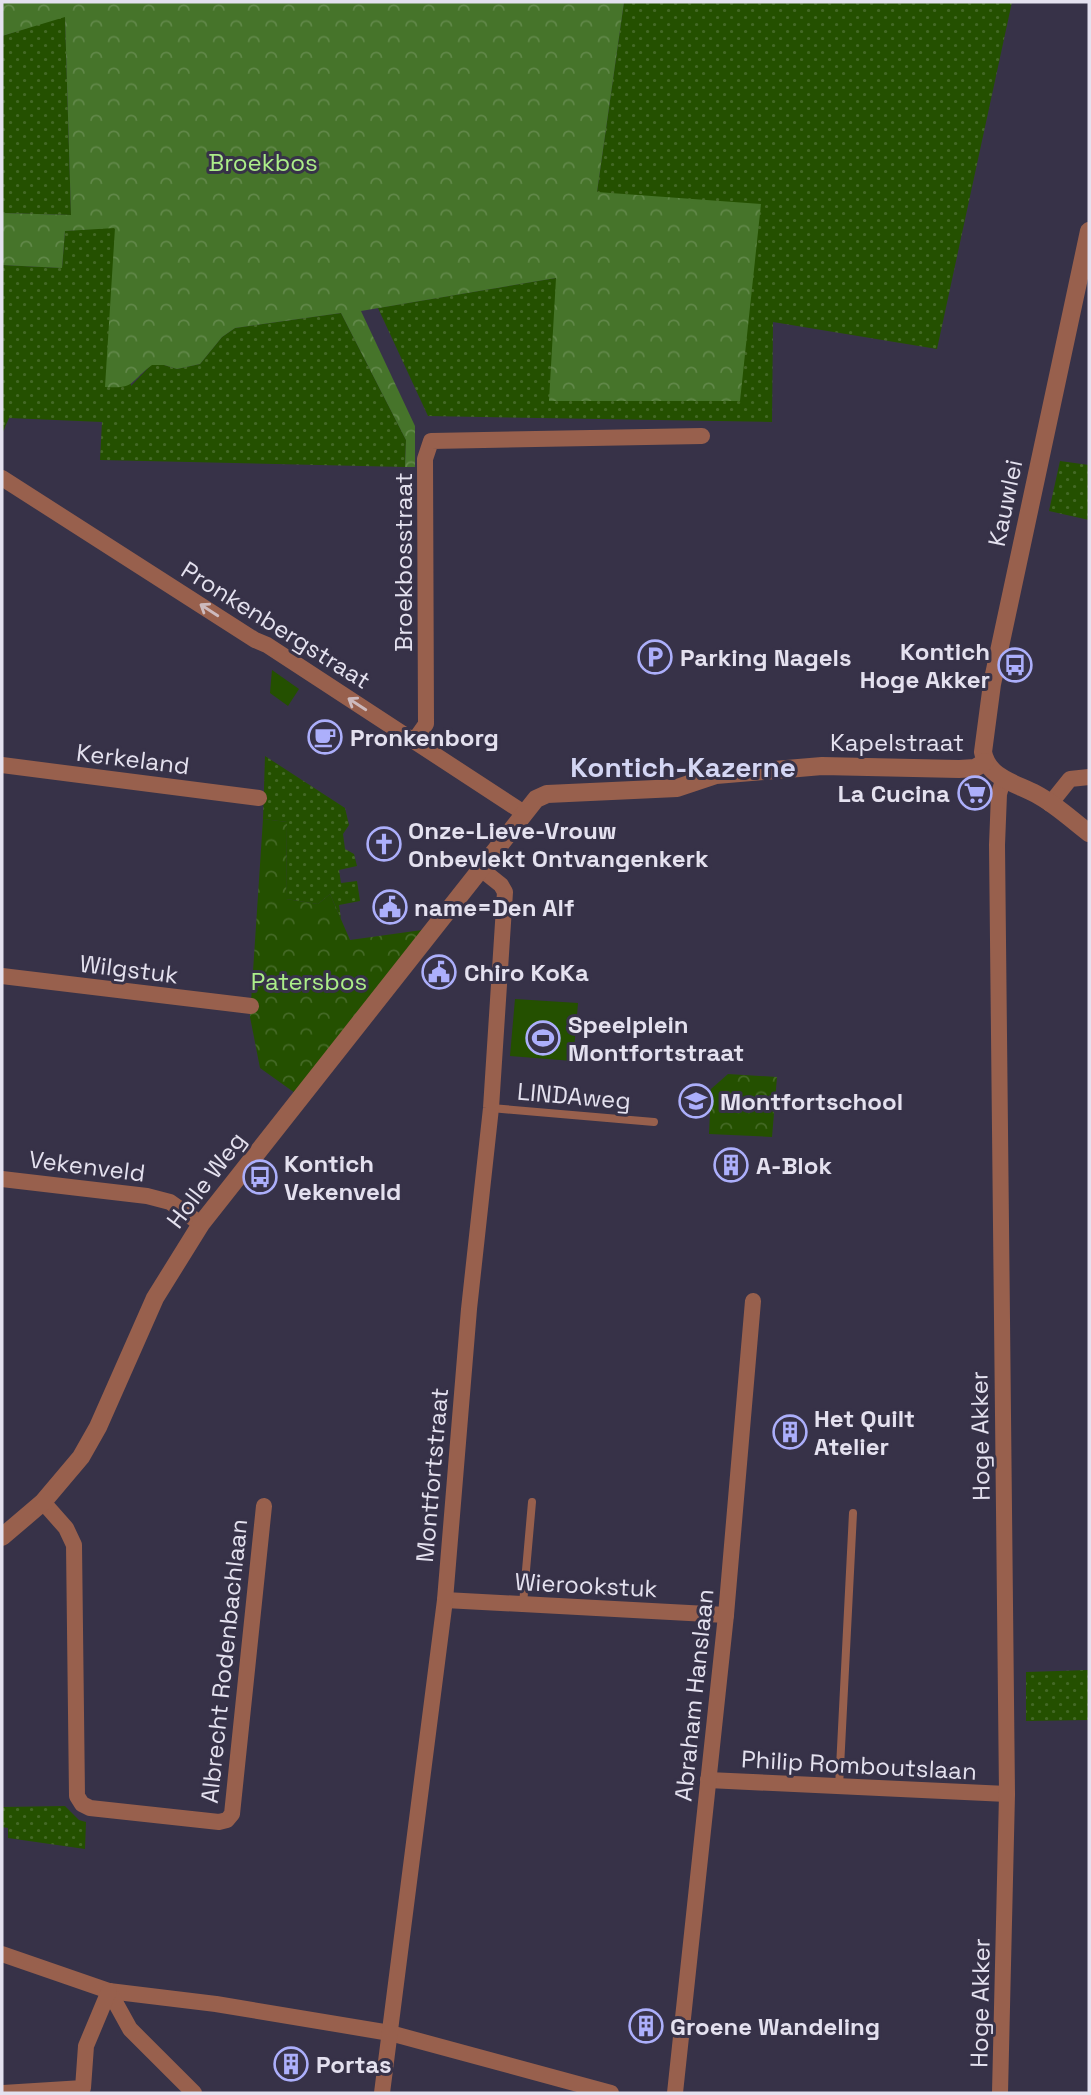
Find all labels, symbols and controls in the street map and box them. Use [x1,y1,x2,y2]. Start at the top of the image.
park label: Broekbos [208,147,318,178]
street label: Kauwlei [981,457,1029,549]
street label: Broekbosstraat [388,472,419,652]
street label: Pronkenbergstraat [176,554,376,696]
one-way arrow [199,603,219,617]
place label: Kontich Hoge Akker [860,636,990,695]
parking icon: Parking Nagels [636,638,674,676]
place label: Parking Nagels [680,642,852,673]
bus stop icon: Kontich Hoge Akker [996,646,1034,684]
one-way arrow [348,697,367,711]
cafe icon: Pronkenborg [306,718,344,756]
place label: Pronkenborg [350,722,499,753]
street label: Kapelstraat [830,727,964,758]
street label: Kerkeland [75,737,191,781]
district label: Kontich-Kazerne [570,749,796,785]
supermarket icon: La Cucina [956,774,994,812]
place label: La Cucina [838,778,950,809]
place label: Onze-Lieve-Vrouw Onbevlekt Ontvangenkerk [408,815,709,874]
church icon: Onze-Lieve-Vrouw Onbevlekt Ontvangenkerk [365,825,403,863]
public building icon: name=Den Alf [371,888,409,926]
place label: name=Den Alf [414,892,574,923]
street label: Wilgstuk [78,948,180,990]
public building icon: Chiro KoKa [420,953,458,991]
place label: Chiro KoKa [464,957,589,988]
park label: Patersbos [251,966,367,997]
place label: Speelplein Montfortstraat [568,1009,744,1068]
sports icon: Speelplein Montfortstraat [524,1019,562,1057]
street label: LINDAweg [516,1076,632,1116]
school or university icon: Montfortschool [677,1082,715,1120]
place label: Montfortschool [720,1086,903,1117]
street label: Holle Weg [160,1126,252,1234]
street label: Vekenveld [27,1143,147,1189]
building icon: A-Blok [712,1146,750,1184]
place label: Kontich Vekenveld [284,1148,401,1207]
place label: A-Blok [756,1150,832,1181]
bus stop icon: Kontich Vekenveld [241,1158,279,1196]
street label: Hoge Akker [963,1371,997,1501]
street label: Montfortstraat [409,1386,455,1564]
place label: Het Quilt Atelier [814,1403,915,1462]
building icon: Het Quilt Atelier [771,1413,809,1451]
street label: Albrecht Rodenbachlaan [194,1517,254,1805]
street label: Wierookstuk [514,1566,658,1604]
street label: Abraham Hanslaan [667,1587,721,1803]
street label: Philip Romboutslaan [740,1743,978,1787]
street label: Hoge Akker [963,1938,997,2068]
building icon: Groene Wandeling [627,2007,665,2045]
place label: Groene Wandeling [670,2011,880,2042]
building icon: Portas [272,2045,310,2083]
place label: Portas [316,2049,392,2080]

